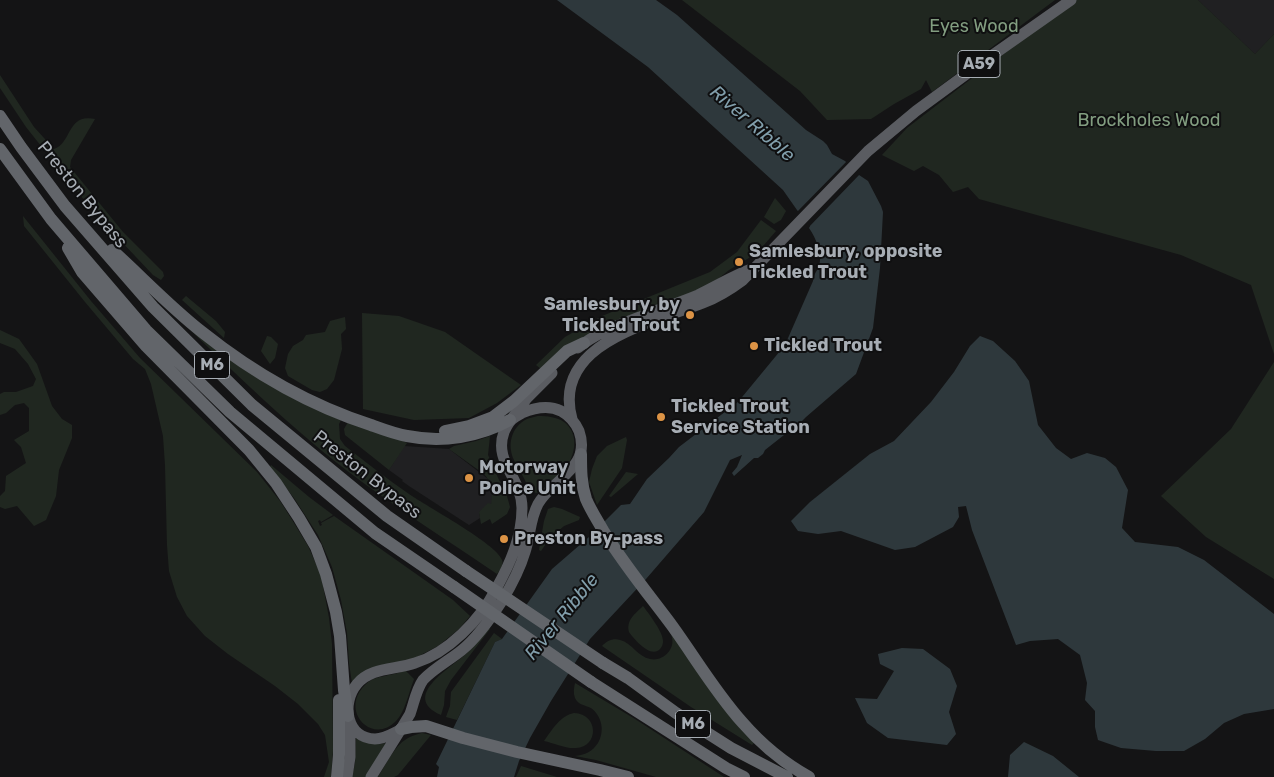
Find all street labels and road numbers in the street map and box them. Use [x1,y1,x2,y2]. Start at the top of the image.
road number: A59 [958,51,1000,78]
street label: Preston Bypass [32,137,132,253]
road number: M6 [194,352,230,378]
street label: Preston Bypass [309,426,425,524]
road number: M6 [676,711,710,738]

